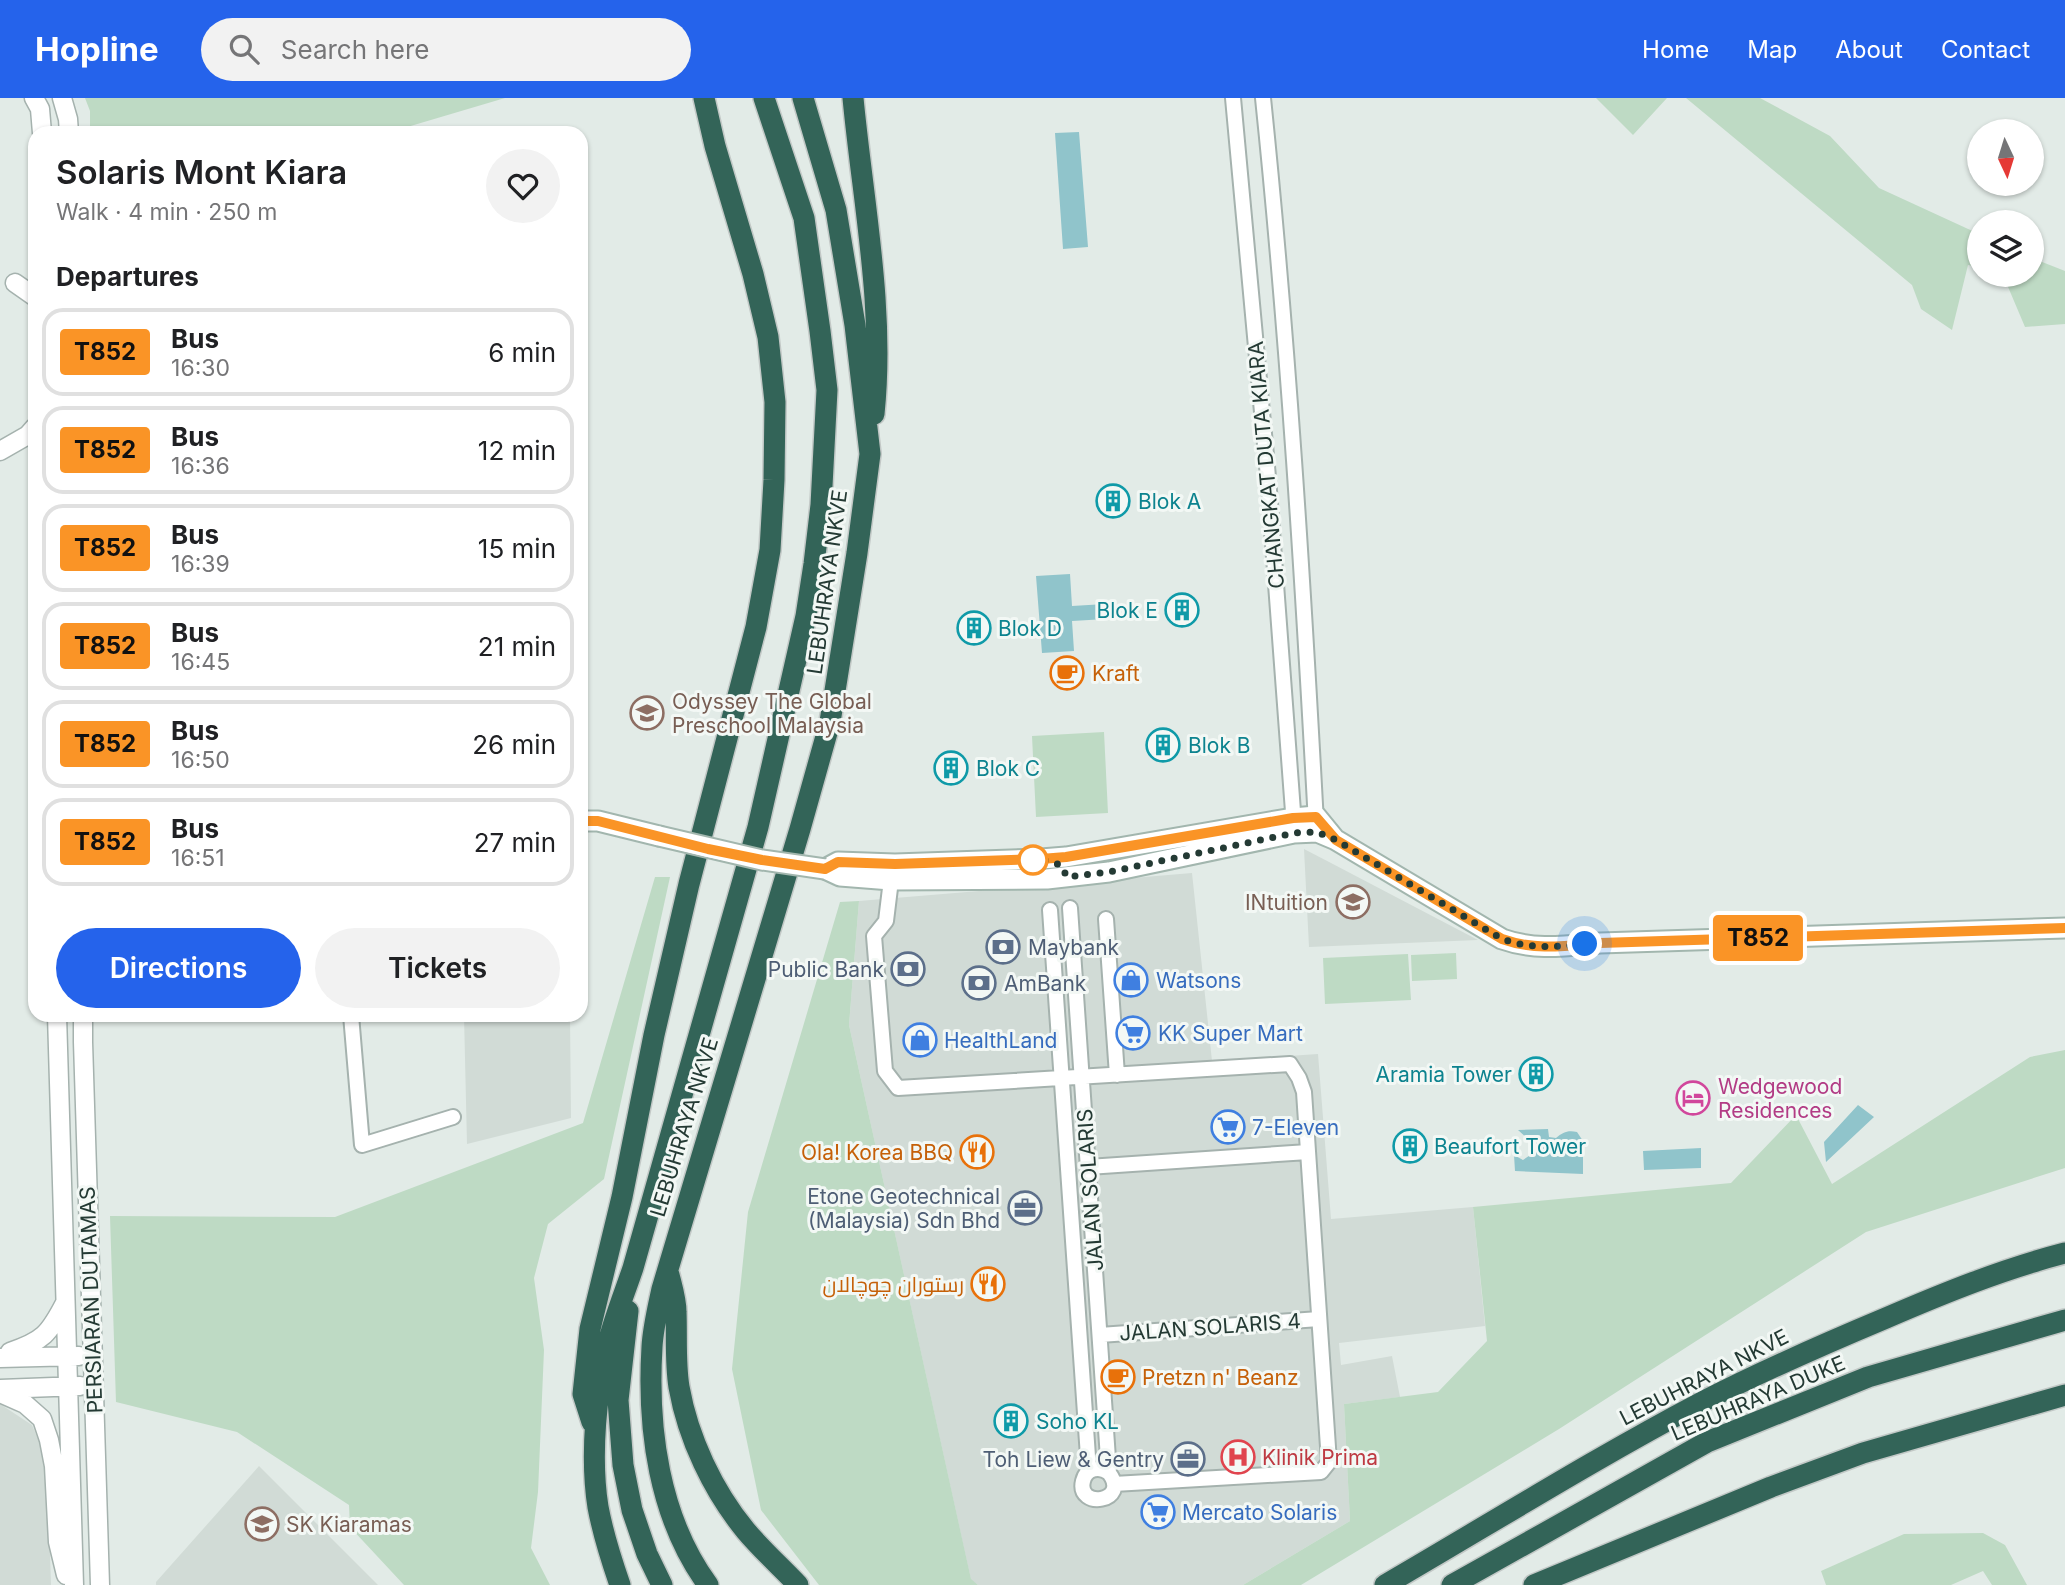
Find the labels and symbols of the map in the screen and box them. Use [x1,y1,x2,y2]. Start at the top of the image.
north arrow [1967,119,2044,196]
street label: CHANGKAT DUTA KIARA [1243,340,1289,590]
building icon: Blok A [1094,482,1132,520]
street label: LEBUHRAYA NKVE [802,488,852,676]
place label: Blok A [1138,489,1201,514]
building icon: Blok E [1163,591,1201,629]
place label: Blok E [1097,598,1158,623]
building icon: Blok D [955,609,993,647]
place label: Blok D [998,616,1062,641]
cafe icon: Kraft [1048,654,1086,692]
place label: Kraft [1092,661,1140,686]
place label: Odyssey The Global Preschool Malaysia [672,689,872,738]
school or university icon: Odyssey The Global Preschool Malaysia [628,694,666,732]
building icon: Blok B [1144,726,1182,764]
place label: Blok B [1188,733,1251,758]
building icon: Blok C [932,749,970,787]
place label: Blok C [976,756,1040,781]
unlabelled marker [1018,845,1048,875]
school or university icon: INtuition [1334,883,1372,921]
place label: INtuition [1245,890,1328,915]
line badge: T852 [1709,915,1807,961]
your location [1567,926,1602,961]
bank icon: Maybank [984,928,1022,966]
place label: Maybank [1028,935,1120,960]
bank icon: Public Bank [889,950,927,988]
place label: Public Bank [768,957,884,982]
shop icon: Watsons [1112,961,1150,999]
bank icon: AmBank [960,964,998,1002]
place label: Watsons [1156,968,1241,993]
place label: AmBank [1004,971,1087,996]
supermarket icon: KK Super Mart [1114,1014,1152,1052]
shop icon: HealthLand [901,1021,939,1059]
place label: KK Super Mart [1158,1021,1303,1046]
place label: HealthLand [944,1028,1057,1053]
street label: LEBUHRAYA NKVE [645,1034,723,1220]
building icon: Aramia Tower [1517,1055,1555,1093]
place label: Aramia Tower [1376,1062,1512,1087]
place label: Wedgewood Residences [1718,1074,1842,1123]
hotel icon: Wedgewood Residences [1674,1079,1712,1117]
street label: JALAN SOLARIS [1072,1108,1108,1272]
supermarket icon: 7-Eleven [1209,1108,1247,1146]
place label: 7-Eleven [1252,1115,1339,1140]
building icon: Beaufort Tower [1391,1127,1429,1165]
restaurant icon: Ola! Korea BBQ [958,1133,996,1171]
place label: Beaufort Tower [1434,1134,1586,1159]
place label: Ola! Korea BBQ [801,1140,953,1165]
place label: Etone Geotechnical (Malaysia) Sdn Bhd [807,1184,1000,1233]
street label: PERSIARAN DUTAMAS [75,1186,107,1414]
office icon: Etone Geotechnical (Malaysia) Sdn Bhd [1006,1189,1044,1227]
restaurant icon: رستوران چوچالان [969,1265,1007,1303]
place label: رستوران چوچالان [823,1272,964,1299]
street label: JALAN SOLARIS 4 [1118,1308,1302,1346]
street label: LEBUHRAYA NKVE [1615,1324,1793,1430]
street label: LEBUHRAYA DUKE [1667,1350,1849,1446]
cafe icon: Pretzn n' Beanz [1099,1358,1137,1396]
place label: Pretzn n' Beanz [1142,1365,1299,1390]
building icon: Soho KL [992,1402,1030,1440]
place label: Soho KL [1036,1409,1119,1434]
hospital icon: Klinik Prima [1219,1438,1257,1476]
office icon: Toh Liew & Gentry [1169,1440,1207,1478]
place label: Klinik Prima [1262,1445,1378,1470]
place label: Toh Liew & Gentry [983,1447,1164,1472]
supermarket icon: Mercato Solaris [1139,1493,1177,1531]
place label: Mercato Solaris [1182,1500,1337,1525]
school or university icon: SK Kiaramas [243,1505,281,1543]
place label: SK Kiaramas [286,1512,412,1537]

